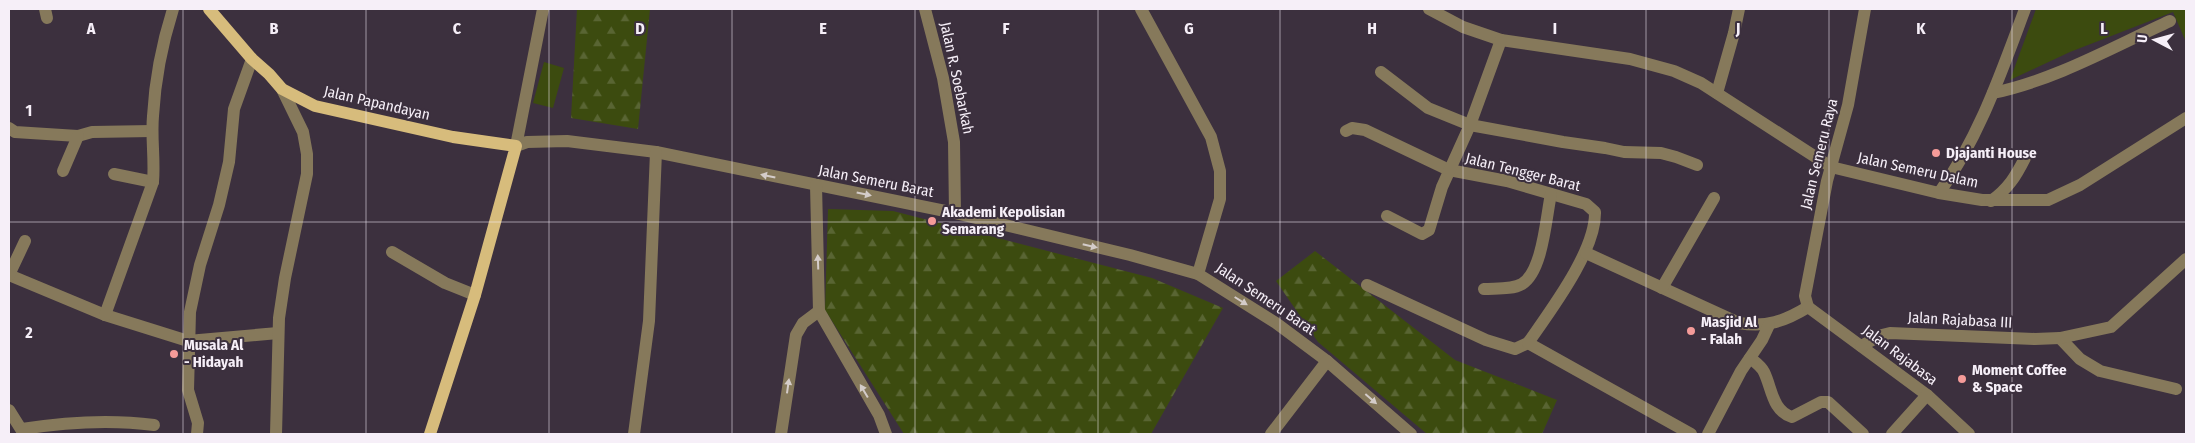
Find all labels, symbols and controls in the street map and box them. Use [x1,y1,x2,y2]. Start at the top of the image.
north arrow [2130,15,2180,65]
text: A [86,19,96,38]
text: B [270,19,279,38]
text: C [453,19,462,38]
text: D [635,19,645,38]
text: E [819,19,827,38]
text: F [1002,19,1010,38]
text: G [1184,19,1194,38]
text: H [1367,19,1377,38]
text: I [1553,19,1557,38]
text: J [1735,19,1740,38]
text: K [1916,19,1926,38]
text: L [2100,19,2108,38]
street label: Jalan R. Soebarkah [936,20,978,136]
text: U [2134,34,2151,44]
street label: Jalan Papandayan [322,82,432,124]
street label: Jalan Semeru Raya [1797,97,1841,211]
text: 1 [26,101,32,120]
place label: Djajanti House [1946,144,2037,162]
marker: Djajanti House [1930,147,1942,159]
street label: Jalan Semeru Dalam [1856,148,1980,192]
street label: Jalan Tengger Barat [1464,149,1583,195]
street label: Jalan Semeru Barat [817,161,935,201]
one-way arrow [760,172,776,180]
one-way arrow [856,190,871,198]
place label: Akademi Kepolisian Semarang [941,203,1065,238]
marker: Akademi Kepolisian Semarang [926,215,938,227]
one-way arrow [1083,242,1098,250]
one-way arrow [814,254,822,270]
street label: Jalan Semeru Barat [1212,259,1320,339]
one-way arrow [1235,296,1248,306]
street label: Jalan Rajabasa III [1907,308,2013,332]
place label: Masjid Al - Falah [1701,313,1758,348]
street label: Jalan Rajabasa [1859,321,1941,389]
text: 2 [24,323,33,342]
marker: Masjid Al - Falah [1685,325,1697,337]
place label: Musala Al - Hidayah [184,336,244,371]
marker: Musala Al - Hidayah [168,348,180,360]
place label: Moment Coffee & Space [1972,361,2067,396]
marker: Moment Coffee & Space [1956,373,1968,385]
one-way arrow [785,378,793,394]
one-way arrow [860,384,869,397]
one-way arrow [1364,393,1376,405]

